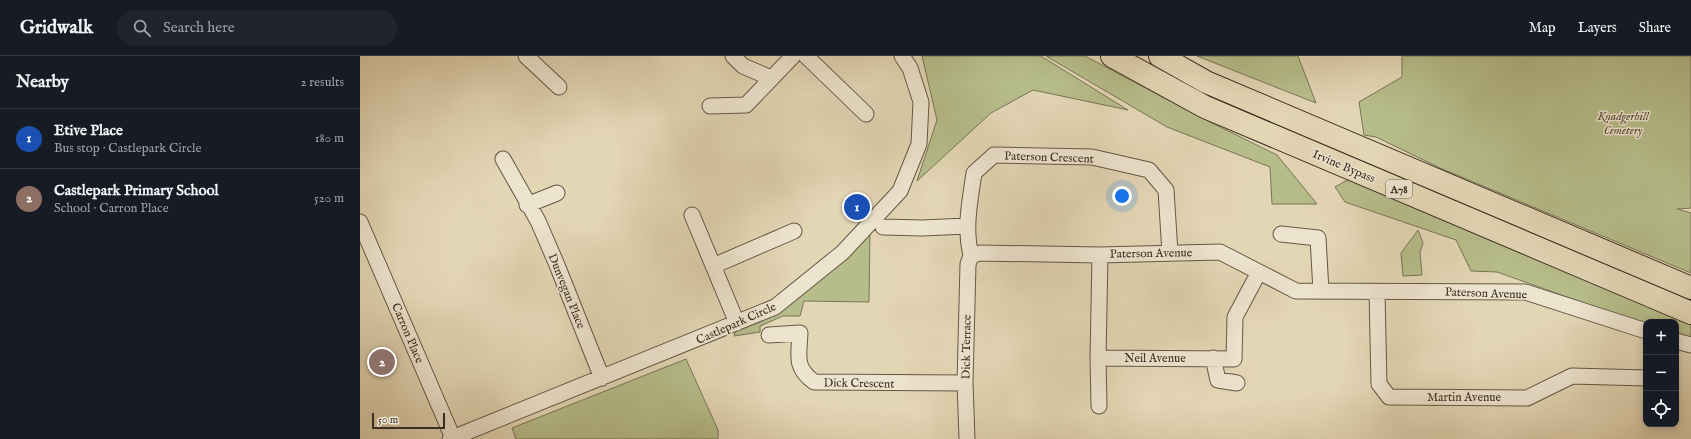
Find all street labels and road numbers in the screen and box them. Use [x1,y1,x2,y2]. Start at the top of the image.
street label: Irvine Bypass [1310,147,1377,187]
street label: Paterson Crescent [1004,148,1094,167]
road number: A78 [1386,180,1412,198]
street label: Paterson Avenue [1110,245,1193,262]
street label: Dunvegan Place [545,251,589,331]
street label: Paterson Avenue [1445,285,1528,302]
street label: Castlepark Circle [694,299,779,349]
street label: Carron Place [388,301,427,366]
street label: Dick Terrace [958,314,975,380]
street label: Neil Avenue [1124,351,1186,366]
street label: Dick Crescent [823,375,895,392]
street label: Martin Avenue [1427,390,1501,405]

